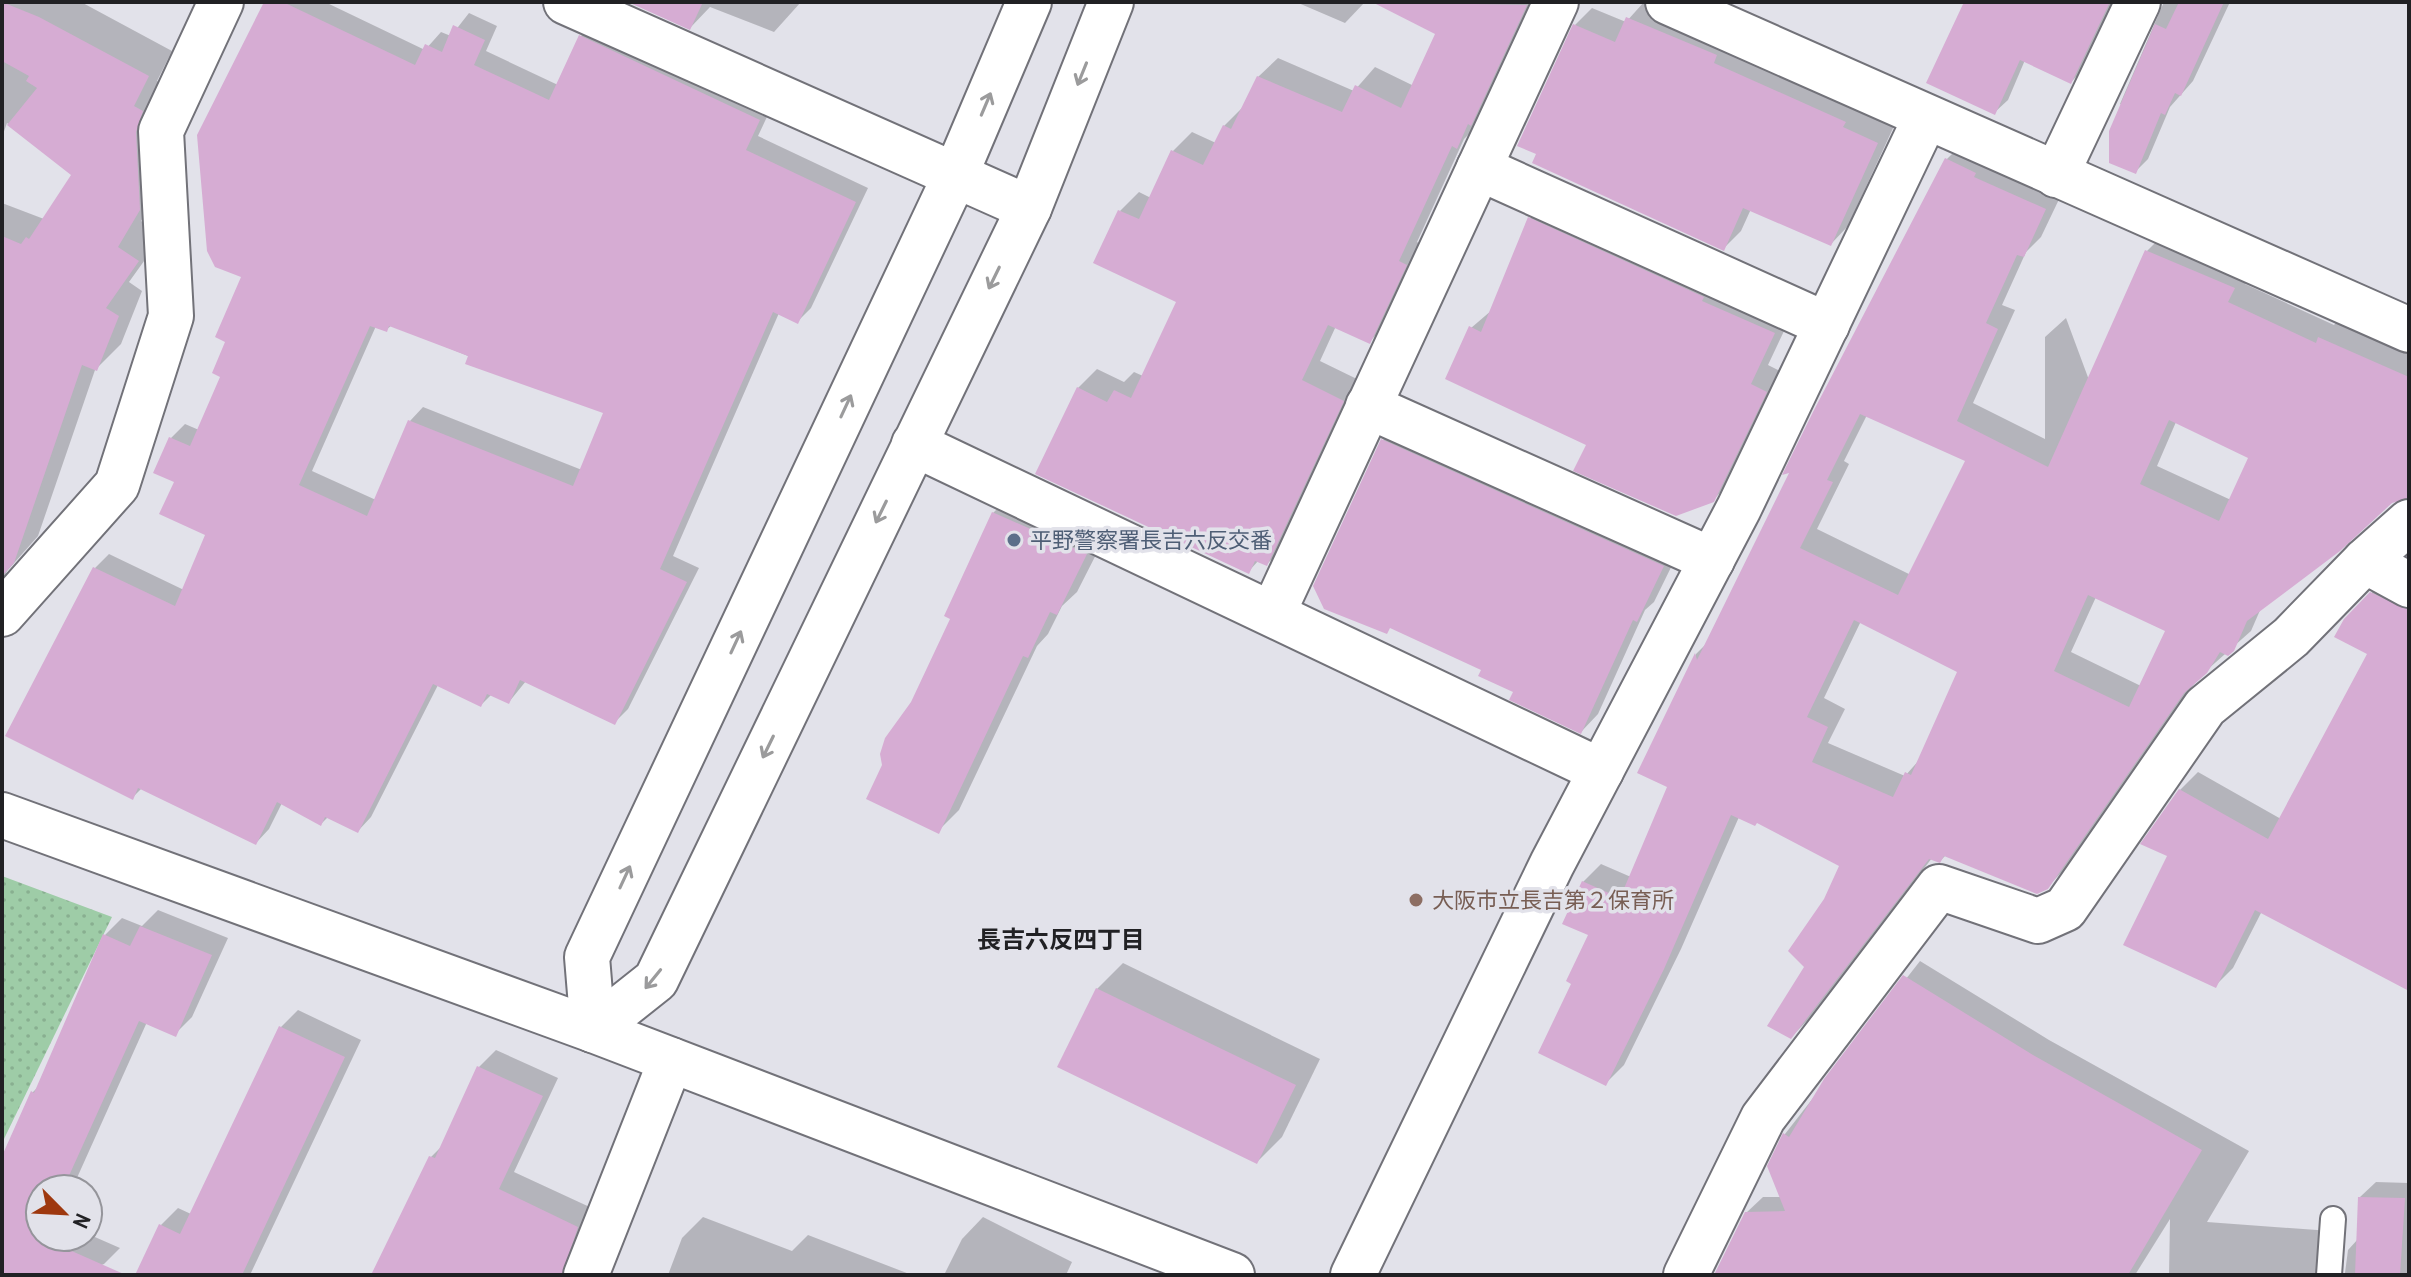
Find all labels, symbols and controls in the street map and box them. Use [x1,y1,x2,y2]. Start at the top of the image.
one-way arrow [1074,61,1088,86]
one-way arrow [979,92,994,117]
one-way arrow [986,266,1002,290]
one-way arrow [839,395,854,419]
one-way arrow [873,500,888,524]
place label: 平野警察署長吉六反交番 [1030,525,1272,555]
marker: 平野警察署長吉六反交番 [1005,531,1023,549]
one-way arrow [729,630,744,654]
one-way arrow [760,734,775,758]
one-way arrow [618,865,633,889]
place label: 大阪市立長吉第２保育所 [1432,885,1674,915]
marker: 大阪市立長吉第２保育所 [1407,891,1425,909]
district label: 長吉六反四丁目 [977,923,1145,955]
one-way arrow [644,968,662,989]
north arrow [24,1173,104,1253]
text: N [66,1209,99,1233]

